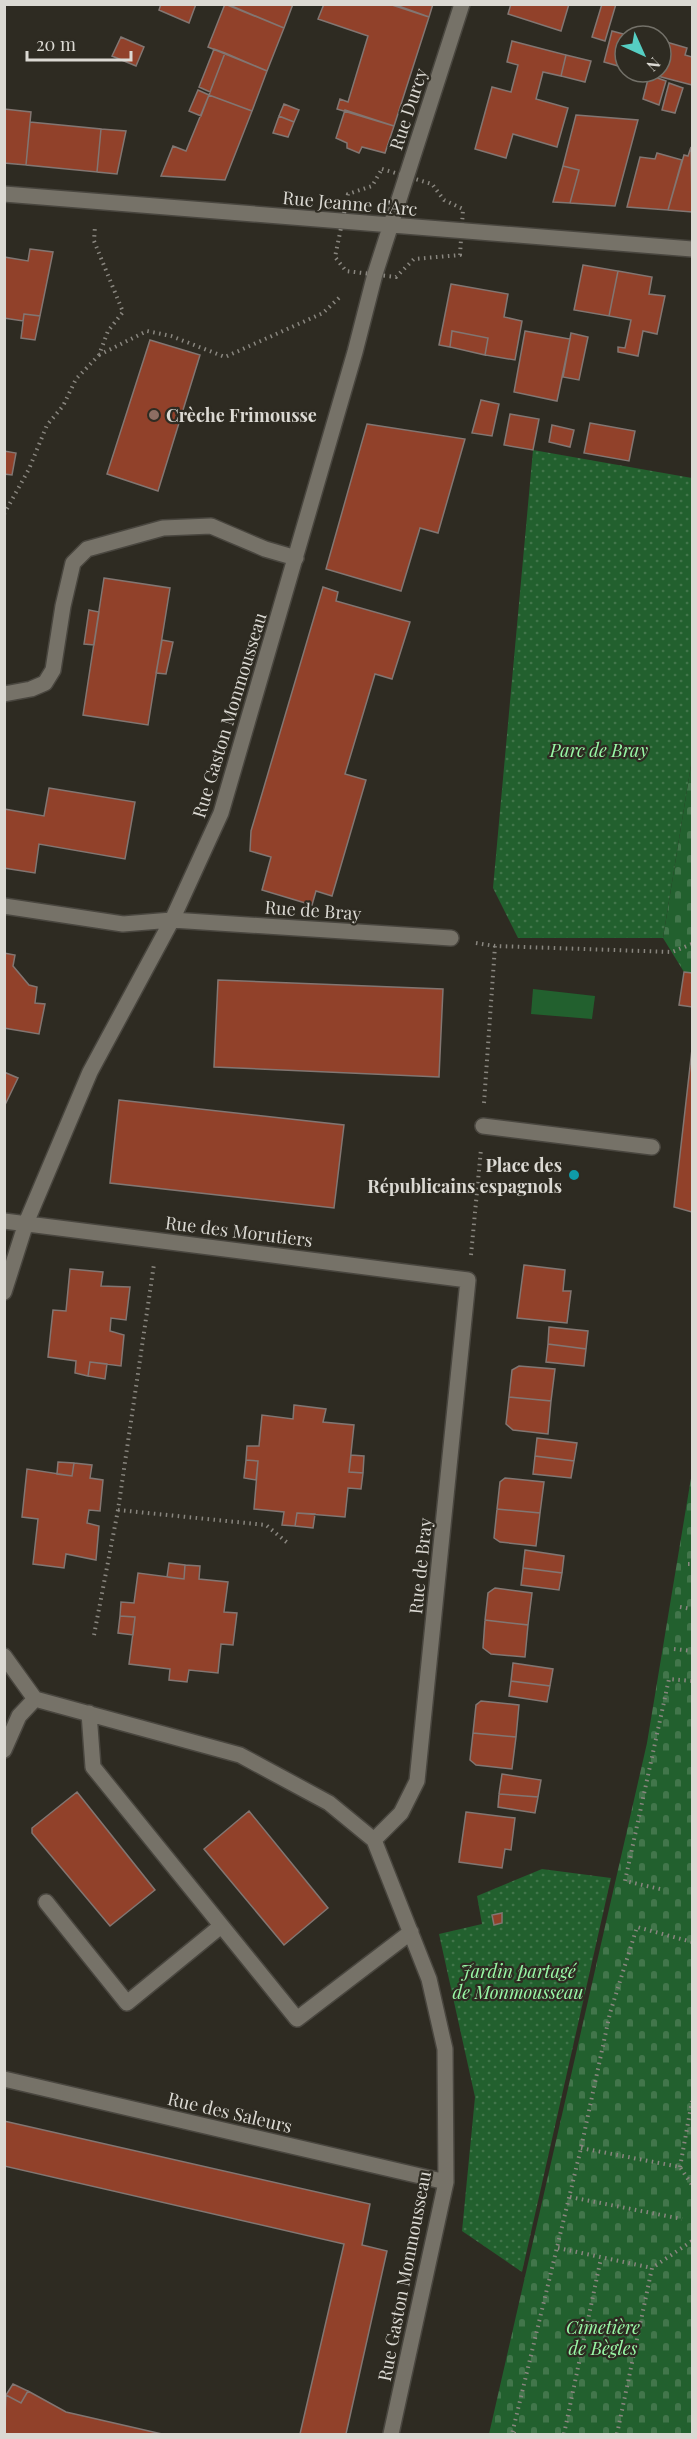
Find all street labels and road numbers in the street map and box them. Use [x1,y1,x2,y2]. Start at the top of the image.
street label: Rue Durcy [384,65,432,153]
street label: Rue Jeanne d'Arc [282,185,419,221]
street label: Rue Gaston Monmousseau [186,609,272,821]
street label: Rue de Bray [264,895,362,925]
street label: Rue des Morutiers [164,1210,314,1252]
street label: Rue de Bray [403,1517,437,1615]
street label: Rue des Saleurs [165,2086,295,2138]
street label: Rue Gaston Monmousseau [372,2168,436,2383]

